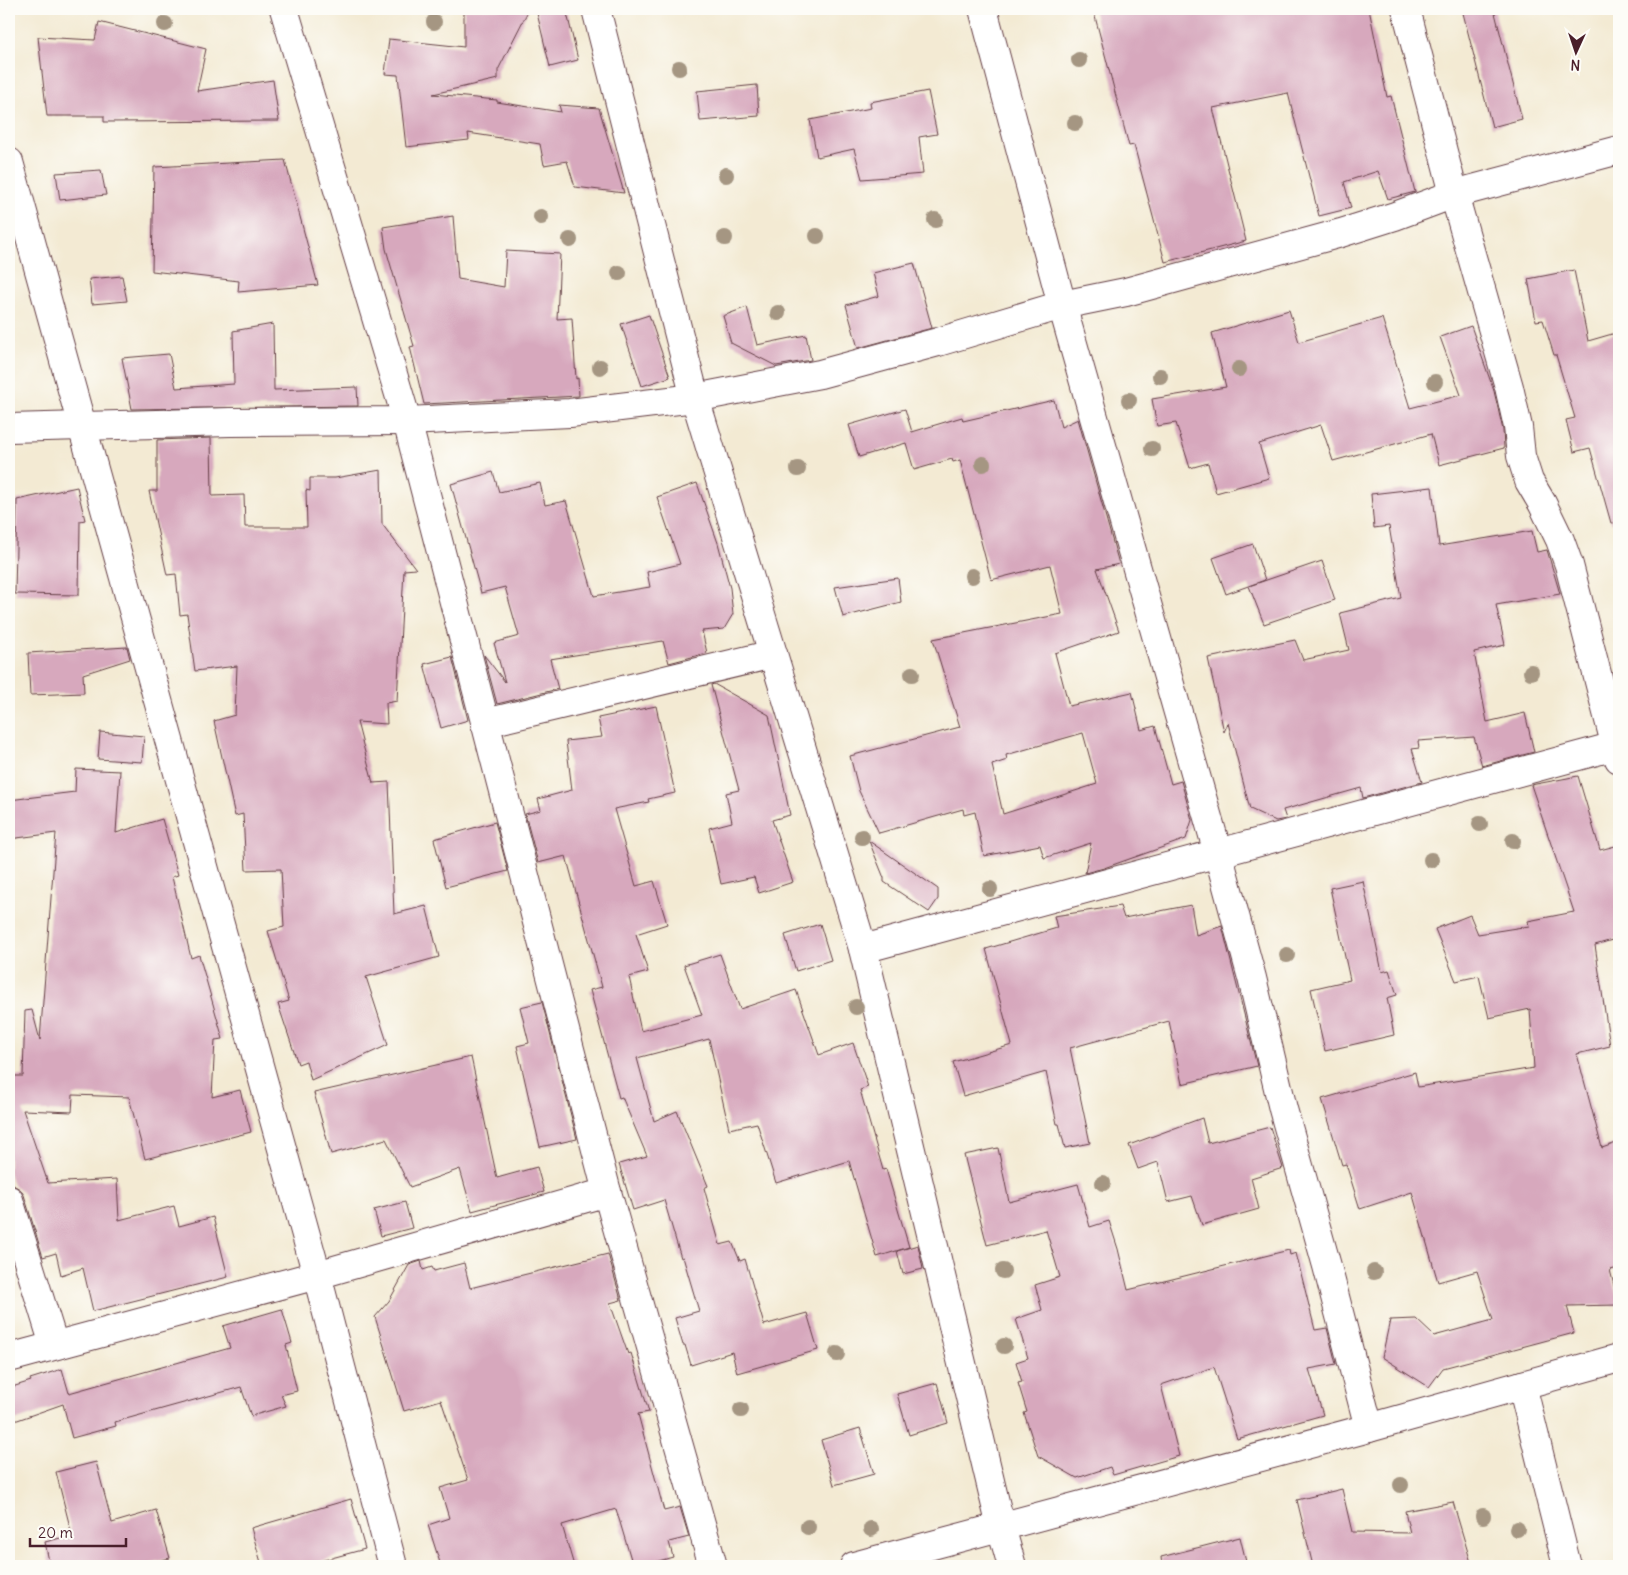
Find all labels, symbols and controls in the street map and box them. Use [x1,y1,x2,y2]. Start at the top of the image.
north arrow [1550,28,1600,78]
text: N [1570,56,1581,74]
scale bar [30,1515,126,1547]
text: 20 m [38,1523,73,1542]

